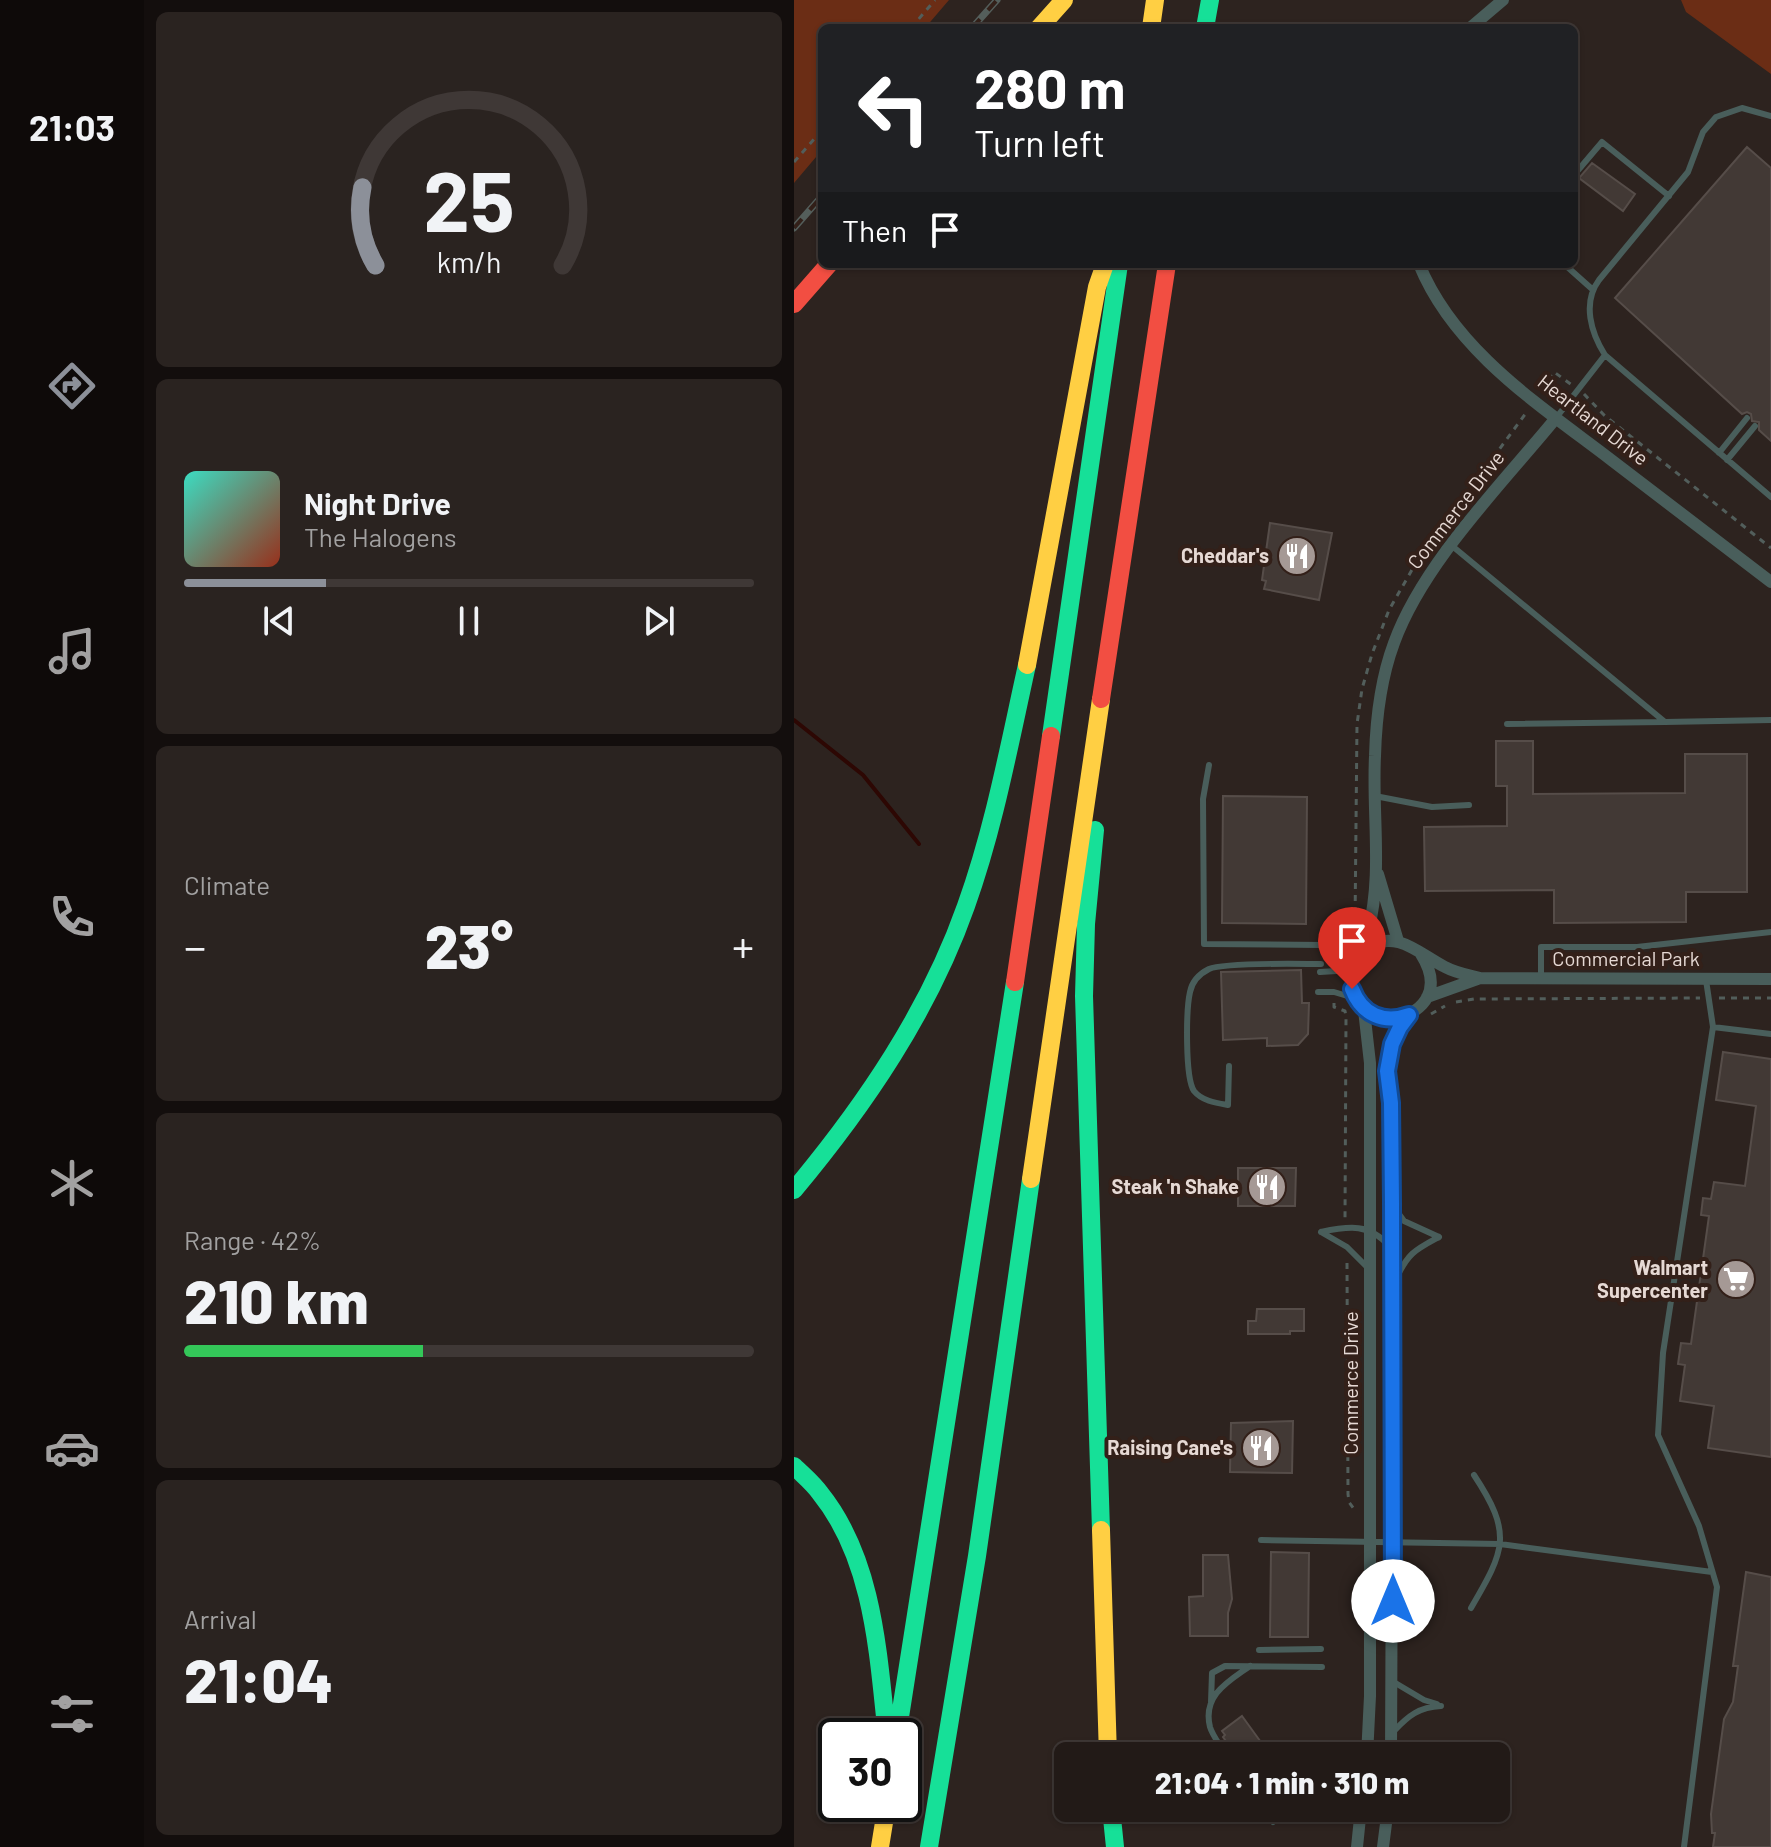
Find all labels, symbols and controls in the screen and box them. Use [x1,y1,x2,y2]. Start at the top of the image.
text: 280 m [974,53,1126,120]
icon: left [842,56,946,160]
text: 21:03 [29,105,115,148]
text: Turn left [974,121,1105,164]
text: 25 [423,148,515,248]
icon: arrive [923,208,967,252]
text: Then [842,212,907,248]
text: km/h [437,244,501,279]
icon: directions [44,358,100,414]
street label: Heartland Drive [1534,369,1654,470]
street label: Commerce Drive [1402,446,1509,573]
text: Night Drive [304,485,451,521]
text: The Halogens [304,521,456,552]
restaurant icon: Cheddar's [1276,535,1318,577]
place label: Cheddar's [1181,543,1269,567]
icon: previous [257,599,301,643]
icon: pause [447,599,491,643]
icon: next [637,599,681,643]
icon: music [44,623,100,679]
text: Climate [184,869,270,900]
icon: phone [44,889,100,945]
pin [1318,907,1386,989]
text: 23° [425,909,513,981]
text: − [184,919,206,972]
text: + [732,919,754,972]
icon: arrive [1330,919,1374,963]
street label: Commercial Park [1552,946,1700,970]
icon: climate [44,1155,100,1211]
restaurant icon: Steak 'n Shake [1246,1166,1288,1208]
place label: Steak 'n Shake [1111,1174,1239,1198]
text: Range · 42% [184,1224,321,1255]
place label: Walmart Supercenter [1597,1255,1708,1302]
supermarket icon: Walmart Supercenter [1715,1258,1757,1300]
text: 210 km [184,1264,369,1336]
street label: Commerce Drive [1338,1311,1362,1455]
icon: car [44,1420,100,1476]
restaurant icon: Raising Cane's [1240,1427,1282,1469]
place label: Raising Cane's [1107,1435,1233,1459]
position arrow [1351,1559,1435,1643]
text: Arrival [184,1603,257,1634]
text: 21:04 [184,1643,333,1715]
icon: filters [44,1686,100,1742]
speed limit sign: 30 [818,1718,922,1822]
text: 21:04 · 1 min · 310 m [1155,1764,1409,1800]

